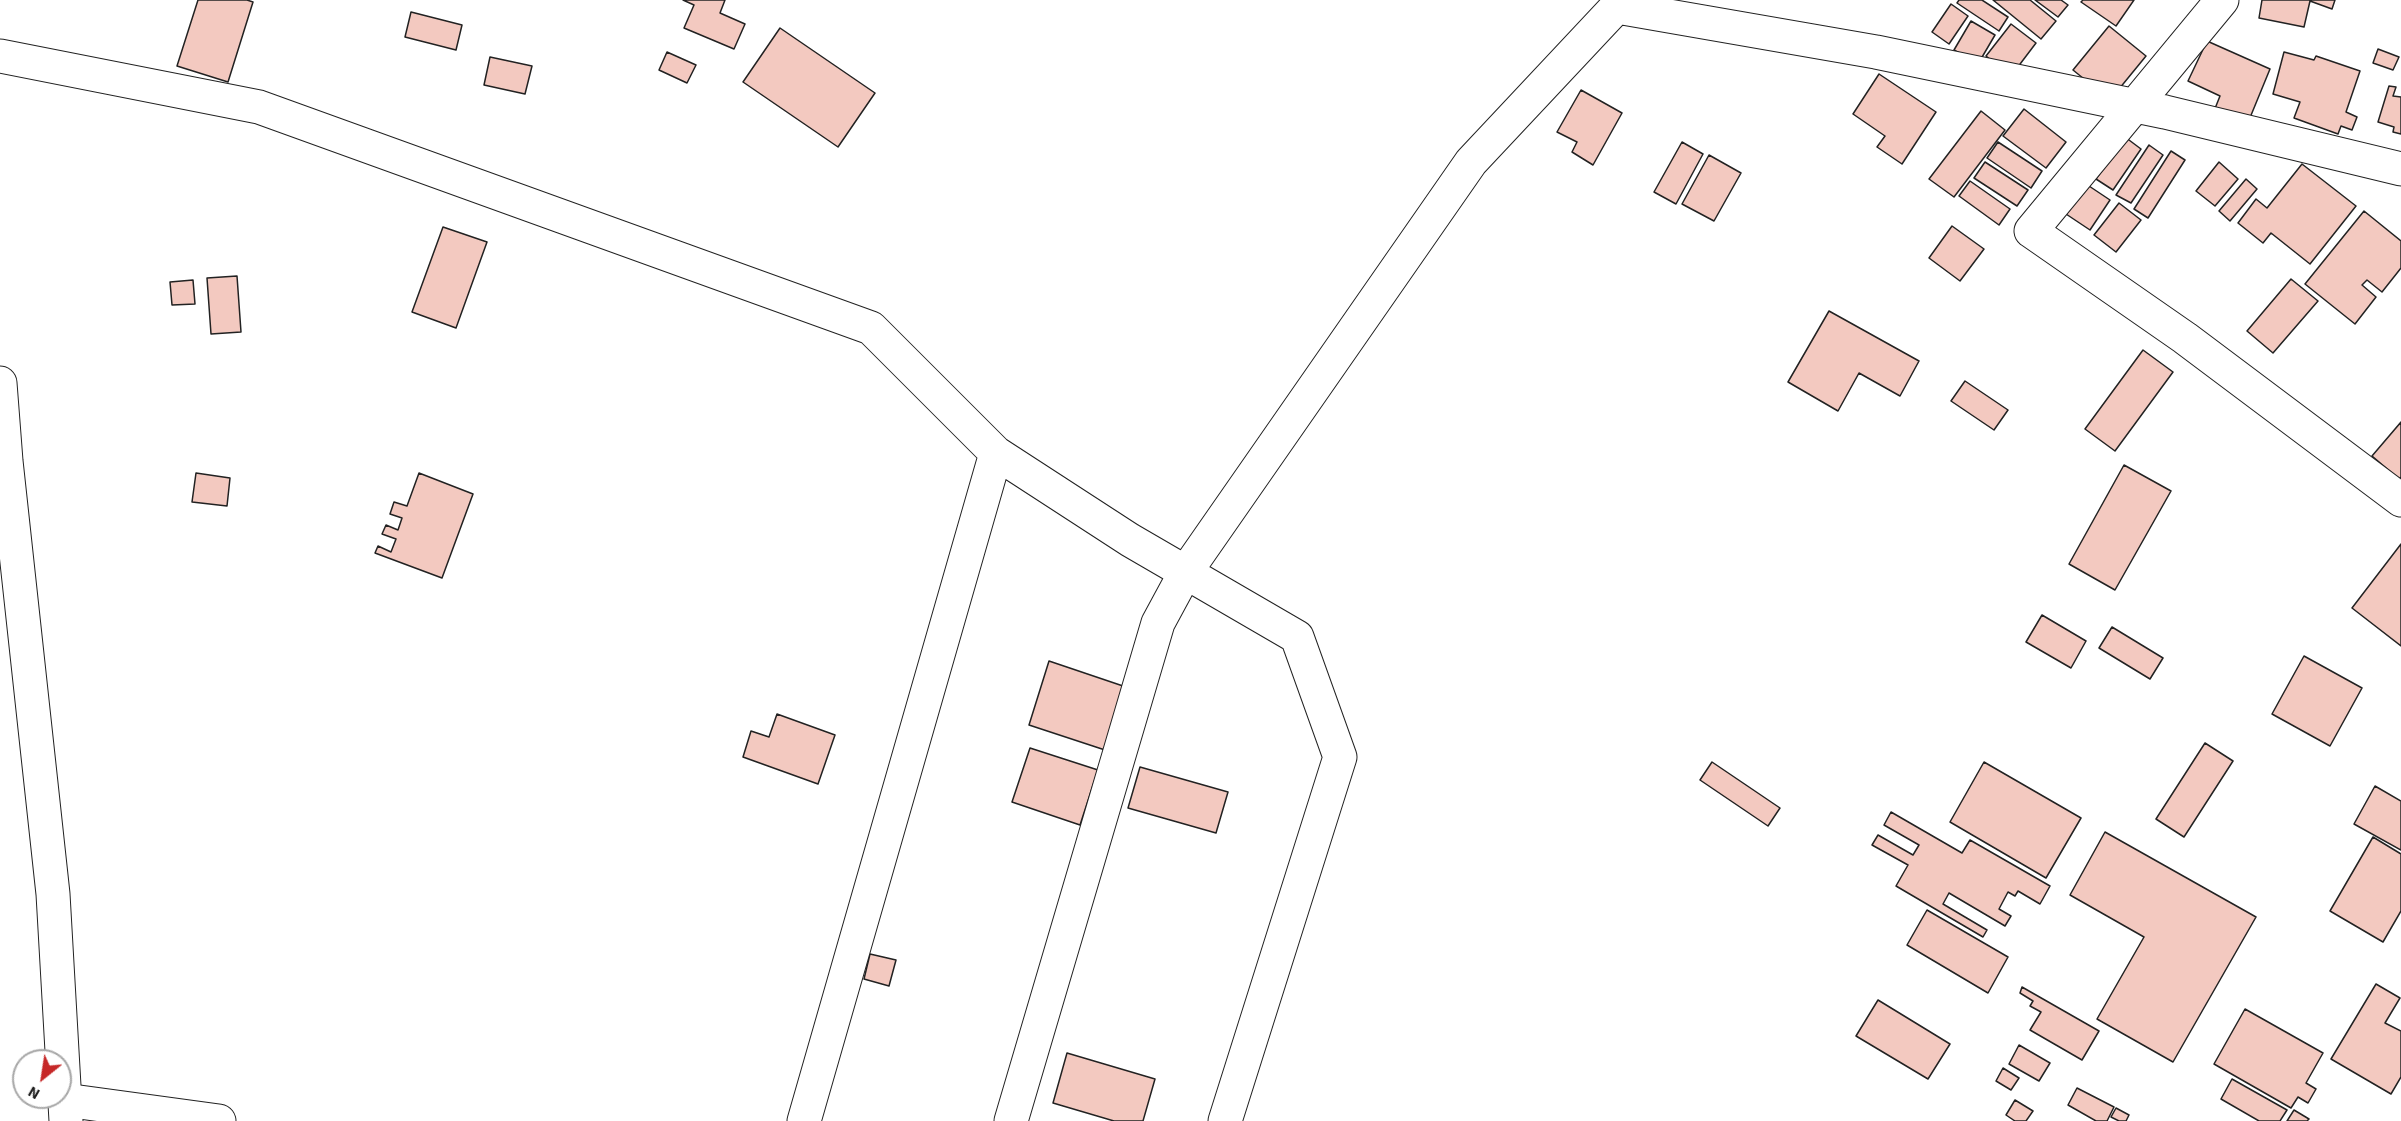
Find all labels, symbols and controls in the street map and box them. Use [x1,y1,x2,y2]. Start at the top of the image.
north arrow [12,1049,72,1109]
text: N [24,1081,44,1105]

